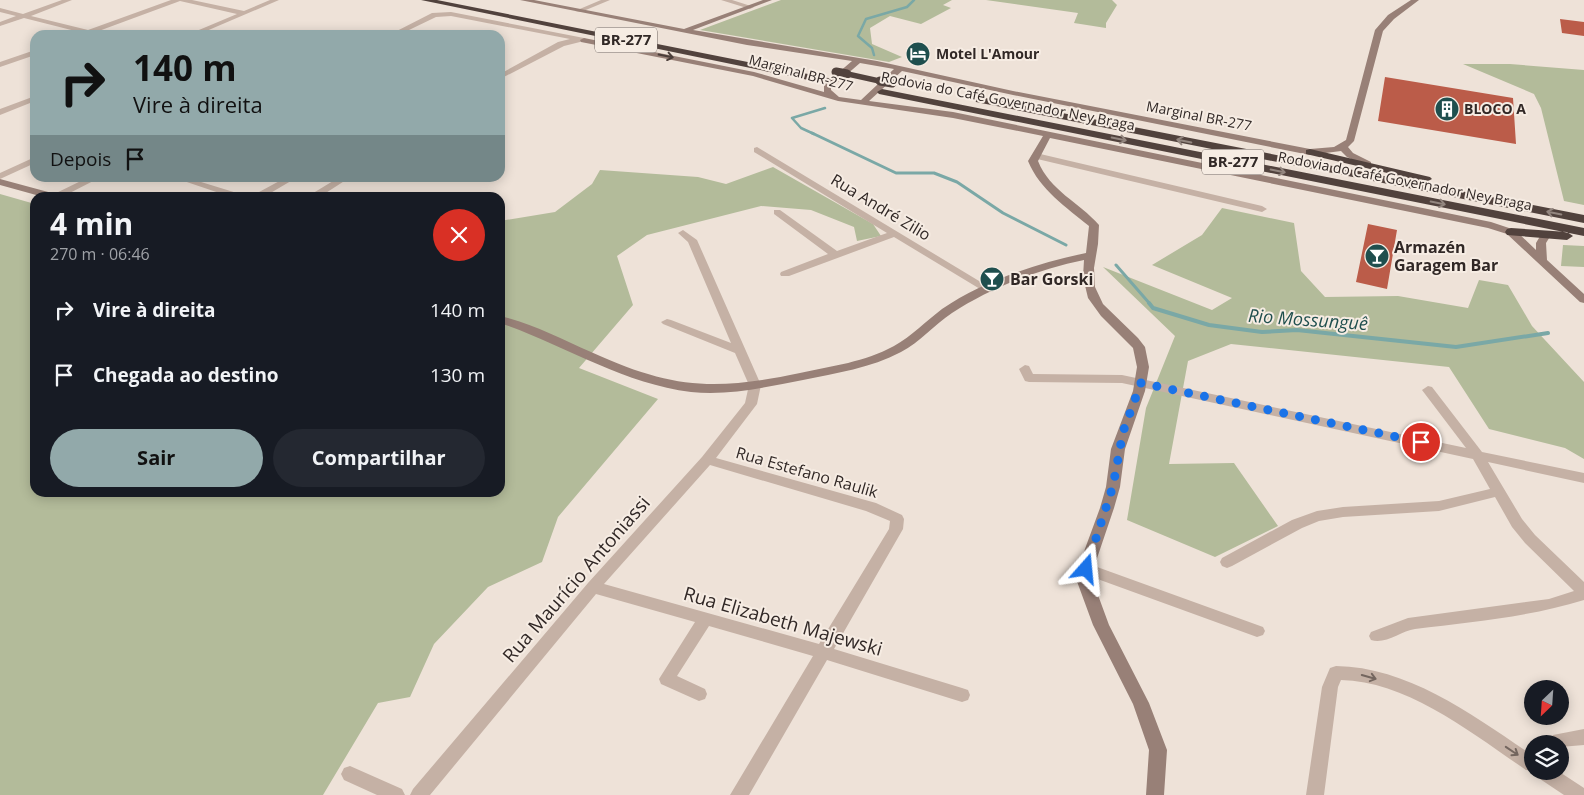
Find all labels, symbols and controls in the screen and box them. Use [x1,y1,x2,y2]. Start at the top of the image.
road number: BR-277 [595,28,657,52]
hotel icon: Motel L'Amour [905,41,931,67]
text: 140 m [133,44,237,91]
place label: Motel L'Amour [936,44,1040,63]
street label: Marginal BR-277 [747,49,855,96]
icon: right [50,50,115,115]
one-way arrow [658,52,674,61]
street label: Rodovia do Café Governador Ney Braga [880,67,1137,134]
text: Vire à direita [133,89,263,119]
street label: Marginal BR-277 [1145,96,1253,135]
building icon: BLOCO A [1434,96,1460,122]
place label: BLOCO A [1464,99,1526,118]
one-way arrow [1110,135,1126,144]
one-way arrow [1177,135,1193,145]
icon: arrive [121,145,149,173]
text: Depois [50,146,111,172]
street label: Rodovia do Café Governador Ney Braga [1277,147,1534,214]
road number: BR-277 [1202,150,1264,174]
one-way arrow [1270,167,1286,176]
street label: Rua André Zilio [827,168,935,246]
one-way arrow [1429,199,1445,208]
text: 4 min [50,203,133,244]
one-way arrow [1546,208,1562,218]
button: close [433,209,485,261]
place label: Armazén Garagem Bar [1394,236,1498,276]
text: 270 m · 06:46 [50,243,150,265]
bar icon: Armazén Garagem Bar [1364,243,1390,269]
bar icon: Bar Gorski [979,266,1005,292]
place label: Bar Gorski [1010,268,1093,290]
icon: right [50,296,78,324]
text: Vire à direita [93,297,216,323]
text: 140 m [430,297,485,323]
water label: Rio Mossunguê [1247,303,1369,335]
icon: arrive [50,361,78,389]
text: Chegada ao destino [93,362,279,388]
text: 130 m [430,362,485,388]
pin [1400,421,1442,463]
icon: arrive [1407,428,1435,456]
button: Sair [50,429,263,487]
button: Compartilhar [273,429,485,487]
street label: Rua Estefano Raulik [733,441,881,503]
street label: Rua Maurício Antoniassi [496,490,656,668]
position arrow [1059,542,1111,594]
street label: Rua Elizabeth Majewski [680,580,886,662]
one-way arrow [1360,673,1376,682]
north arrow [1524,680,1569,725]
map controls [1524,680,1569,780]
button: layers [1524,735,1569,780]
one-way arrow [1505,746,1519,756]

